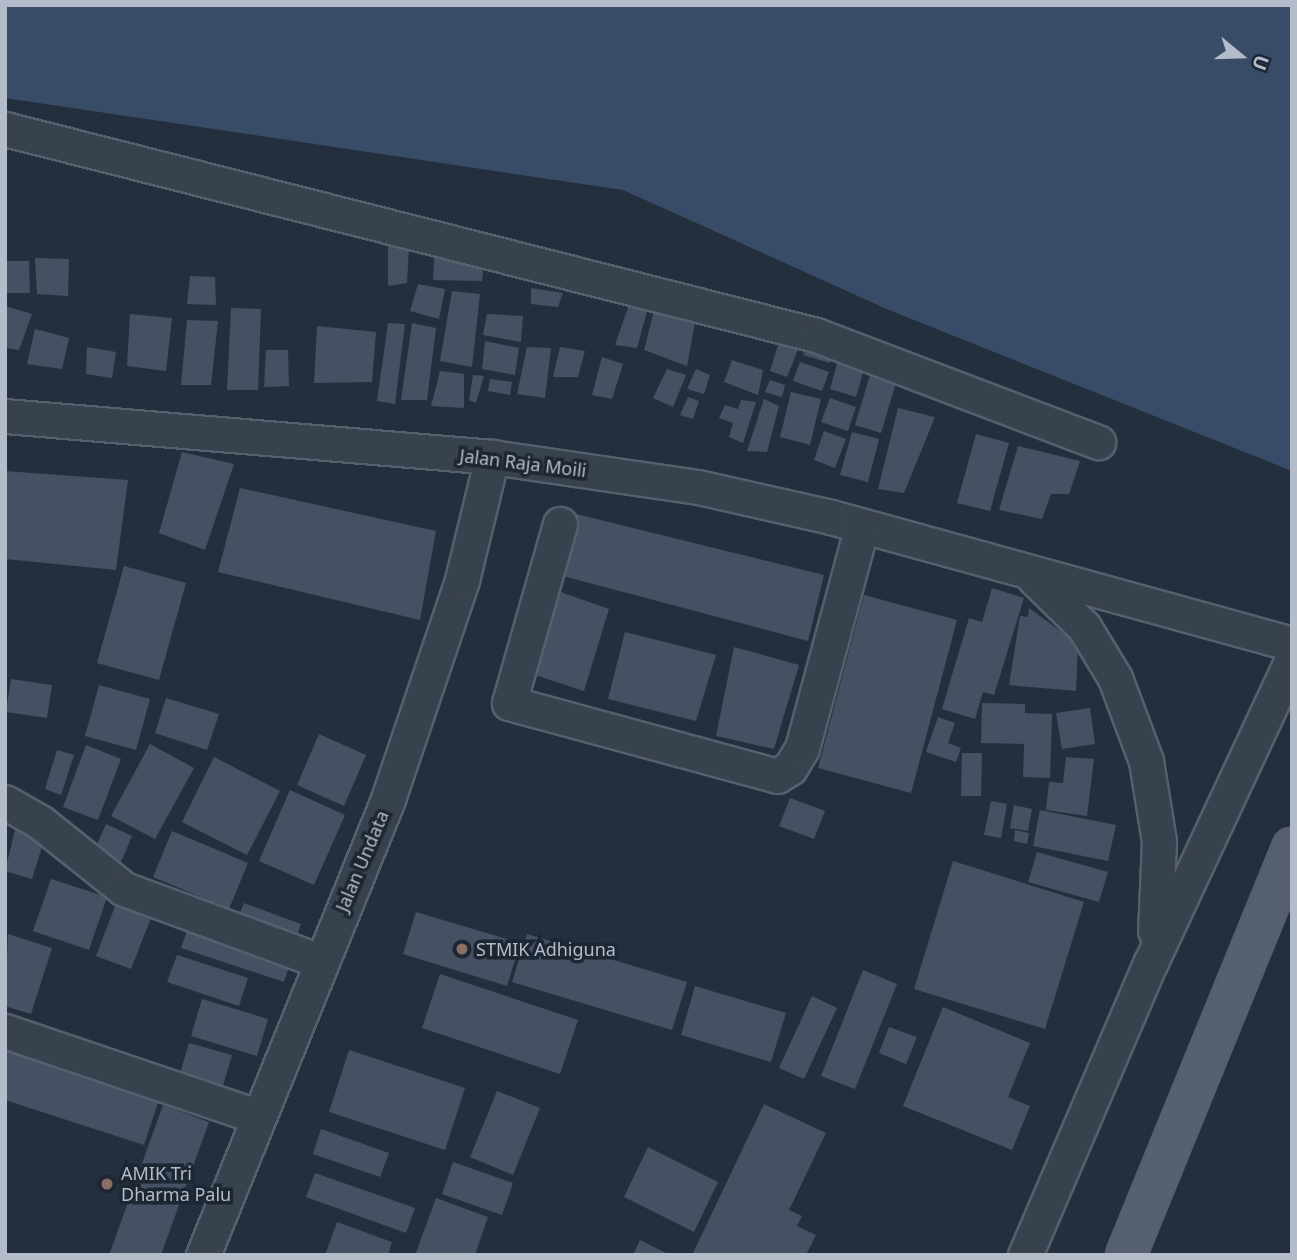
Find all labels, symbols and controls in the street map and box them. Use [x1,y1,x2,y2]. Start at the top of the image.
north arrow [1206,21,1276,91]
text: U [1246,52,1275,74]
street label: Jalan Raja Moili [458,445,588,481]
street label: Jalan Undata [331,807,393,915]
place label: STMIK Adhiguna [476,938,616,960]
marker: STMIK Adhiguna [454,941,470,957]
place label: AMIK Tri Dharma Palu [121,1163,231,1206]
marker: AMIK Tri Dharma Palu [99,1176,115,1192]

